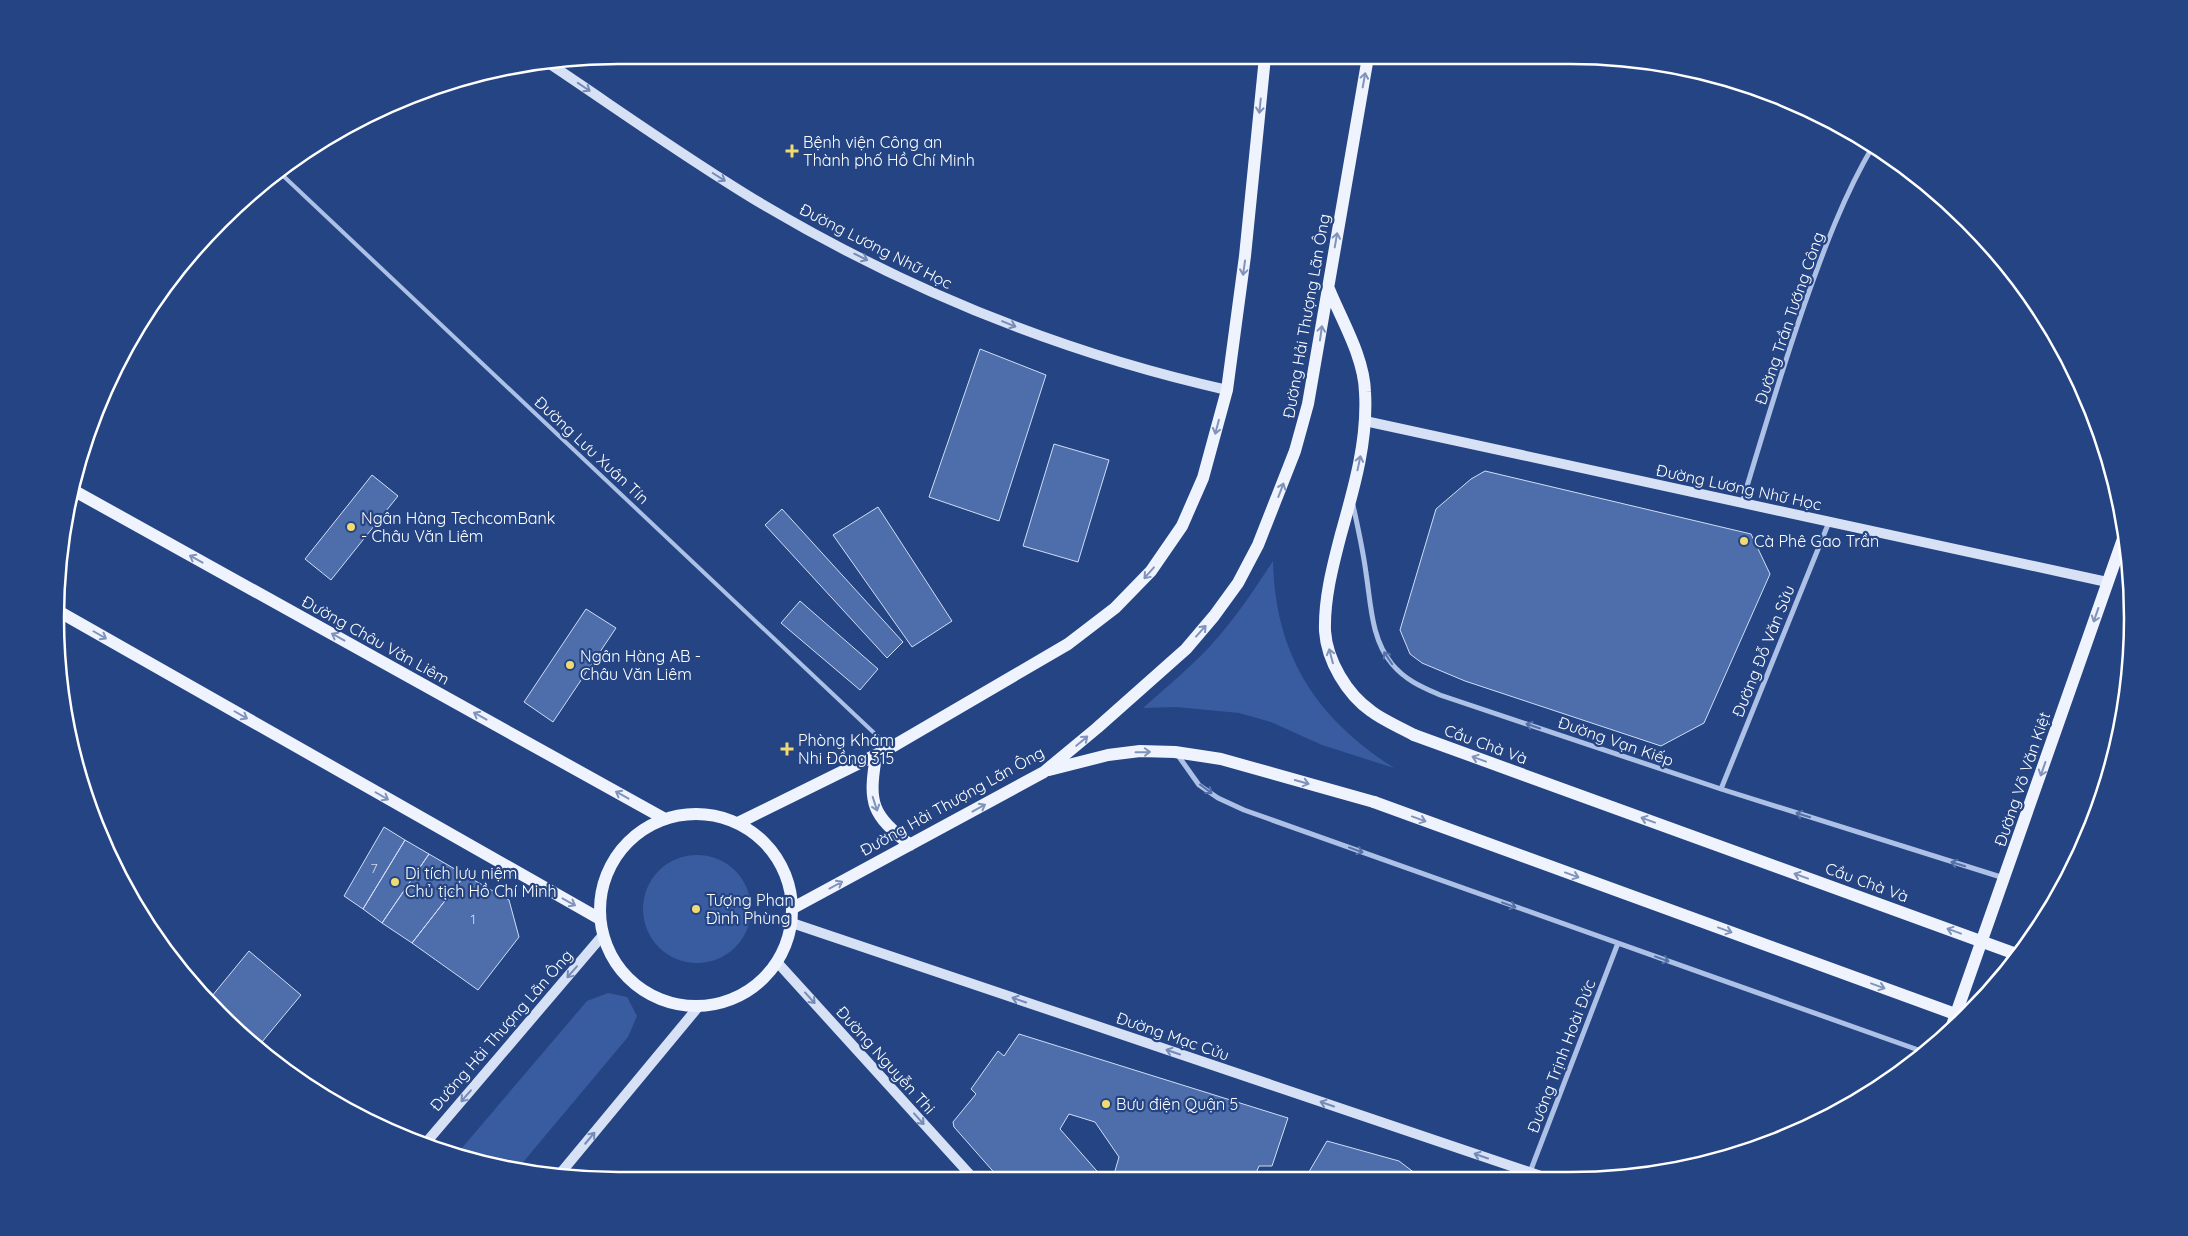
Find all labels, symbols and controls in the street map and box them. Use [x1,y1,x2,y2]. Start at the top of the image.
one-way arrow [1359,72,1369,88]
one-way arrow [577,82,591,92]
one-way arrow [1255,98,1265,114]
place label: Bệnh viện Công an Thành phố Hồ Chí Minh [803,132,975,170]
marker: Bệnh viện Công an Thành phố Hồ Chí Minh [785,144,799,158]
one-way arrow [712,173,726,183]
street label: Đường Lương Nhữ Học [796,199,956,293]
street label: Đường Hải Thượng Lãn Ông [1278,212,1334,420]
street label: Đường Trần Tướng Công [1750,229,1828,407]
one-way arrow [1332,232,1342,248]
one-way arrow [853,253,868,263]
one-way arrow [1239,259,1249,275]
one-way arrow [1001,320,1016,329]
one-way arrow [1317,326,1327,342]
street label: Đường Lưu Xuân Tín [531,392,653,508]
one-way arrow [1212,419,1221,435]
one-way arrow [1354,455,1364,471]
street label: Đường Lương Nhữ Học [1655,460,1823,514]
one-way arrow [1277,483,1286,499]
place label: Ngân Hàng TechcomBank - Châu Văn Liêm [361,508,555,546]
marker: Ngân Hàng TechcomBank - Châu Văn Liêm [345,521,357,533]
place label: Cà Phê Gao Trần [1754,531,1879,551]
marker: Cà Phê Gao Trần [1738,535,1750,547]
one-way arrow [190,553,204,563]
one-way arrow [1143,566,1154,579]
street label: Đường Đỗ Văn Sửu [1727,582,1799,720]
street label: Đường Châu Văn Liêm [299,591,453,689]
one-way arrow [2091,607,2100,622]
one-way arrow [1195,624,1207,637]
one-way arrow [92,631,107,640]
one-way arrow [332,632,346,642]
place label: Ngân Hàng AB - Châu Văn Liêm [580,646,701,684]
one-way arrow [1326,648,1336,664]
one-way arrow [1383,651,1394,665]
marker: Ngân Hàng AB - Châu Văn Liêm [564,659,576,671]
street label: Đường Võ Văn Kiệt [1990,709,2054,849]
one-way arrow [234,711,248,721]
one-way arrow [474,711,488,721]
street label: Đường Vạn Kiếp [1556,712,1676,770]
street label: Cầu Chà Và [1442,720,1530,768]
one-way arrow [1525,721,1541,730]
place label: Phòng Khám Nhi Đồng 315 [798,730,894,768]
one-way arrow [1075,735,1088,746]
marker: Phòng Khám Nhi Đồng 315 [780,742,794,756]
street label: Đường Hải Thượng Lãn Ông [856,742,1048,860]
one-way arrow [1135,747,1151,756]
one-way arrow [1472,754,1487,763]
one-way arrow [2038,760,2047,776]
one-way arrow [1293,778,1309,787]
one-way arrow [1199,784,1213,794]
one-way arrow [616,790,630,800]
one-way arrow [375,791,390,801]
one-way arrow [870,796,880,812]
one-way arrow [971,802,985,812]
one-way arrow [1796,810,1812,820]
one-way arrow [1411,815,1427,824]
one-way arrow [1641,815,1656,824]
one-way arrow [1348,846,1363,855]
street label: Cầu Chà Và [1823,858,1911,906]
house number: 7 [370,859,378,877]
one-way arrow [1951,859,1967,868]
place label: Di tích lưu niệm Chủ tịch Hồ Chí Minh [405,863,556,901]
one-way arrow [1564,871,1579,880]
one-way arrow [1794,871,1809,880]
marker: Di tích lưu niệm Chủ tịch Hồ Chí Minh [389,876,401,888]
one-way arrow [828,880,843,889]
place label: Tượng Phan Đình Phùng [706,890,794,928]
one-way arrow [562,897,577,907]
one-way arrow [1501,901,1516,910]
marker: Tượng Phan Đình Phùng [690,903,702,915]
house number: 1 [470,910,476,928]
one-way arrow [1717,926,1732,935]
one-way arrow [1946,926,1962,935]
street label: Đường Hải Thượng Lãn Ông [425,945,577,1115]
one-way arrow [1654,955,1669,964]
one-way arrow [566,966,577,979]
street label: Đường Trịnh Hoài Đức [1523,977,1599,1135]
one-way arrow [1869,982,1885,991]
one-way arrow [804,992,815,1005]
one-way arrow [1011,994,1027,1004]
street label: Đường Nguyễn Thi [832,1002,940,1118]
street label: Đường Mạc Cửu [1114,1007,1232,1065]
one-way arrow [1165,1046,1181,1056]
one-way arrow [460,1089,472,1102]
place label: Bưu điện Quận 5 [1116,1094,1238,1114]
marker: Bưu điện Quận 5 [1100,1098,1112,1110]
one-way arrow [1319,1099,1335,1108]
one-way arrow [913,1112,925,1125]
one-way arrow [584,1132,595,1145]
one-way arrow [1473,1151,1489,1160]

